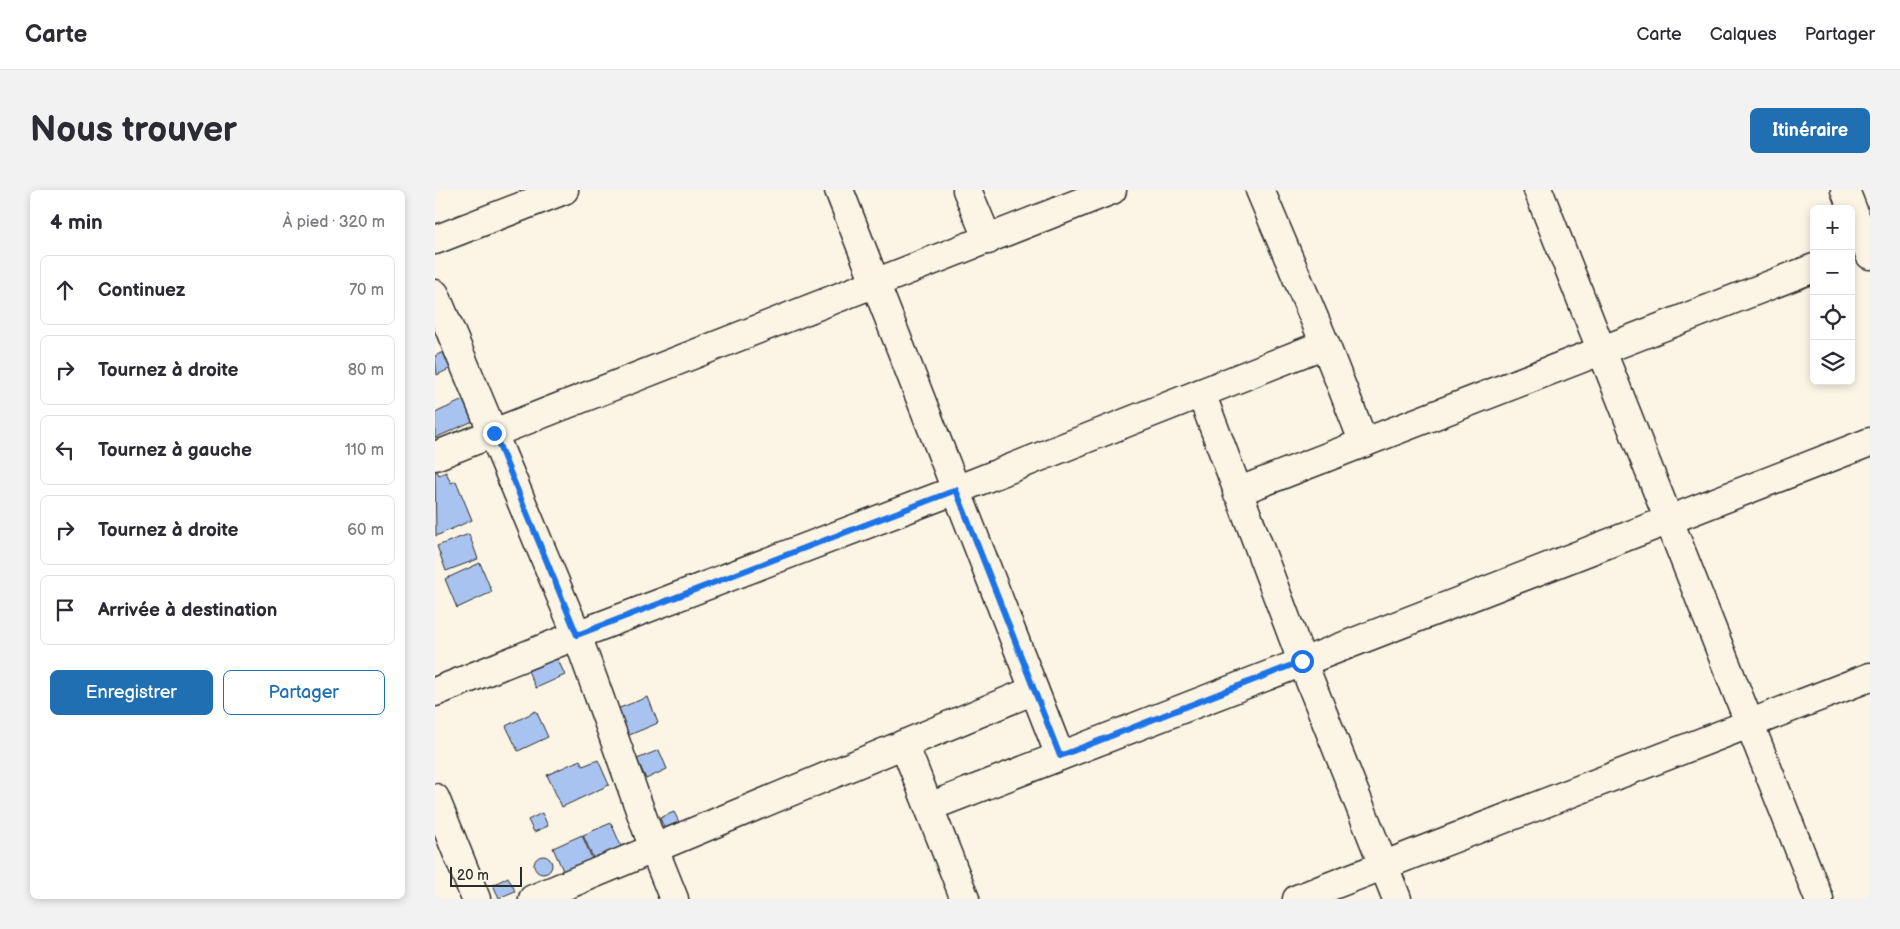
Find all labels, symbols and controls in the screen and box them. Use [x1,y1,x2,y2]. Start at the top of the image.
text: Carte [25,20,87,49]
text: Carte [1636,24,1682,45]
text: Calques [1710,24,1777,45]
text: Partager [1805,24,1875,45]
button: Itinéraire [1750,108,1870,153]
text: Nous trouver [30,109,237,152]
map controls [1810,205,1855,385]
button: + [1810,205,1855,250]
text: 4 min [50,210,103,235]
text: À pied · 320 m [283,213,385,232]
button: − [1810,250,1855,295]
icon: ahead [51,276,79,304]
text: Continuez [98,279,185,302]
text: 70 m [349,281,384,300]
button: locate [1810,295,1855,340]
button: layers [1810,340,1855,385]
icon: right [51,356,79,384]
text: Tournez à droite [98,359,239,382]
text: 80 m [348,361,384,380]
route end [483,422,506,445]
icon: left [51,436,79,464]
text: Tournez à gauche [98,439,252,462]
text: 110 m [345,441,384,460]
icon: right [51,516,79,544]
text: Tournez à droite [98,519,239,542]
text: 60 m [347,521,384,540]
icon: arrive [51,596,79,624]
text: Arrivée à destination [98,599,277,622]
route start [1291,650,1314,673]
button: Enregistrer [50,670,213,715]
button: Partager [223,670,385,715]
scale bar [450,864,523,887]
text: 20 m [457,867,489,884]

